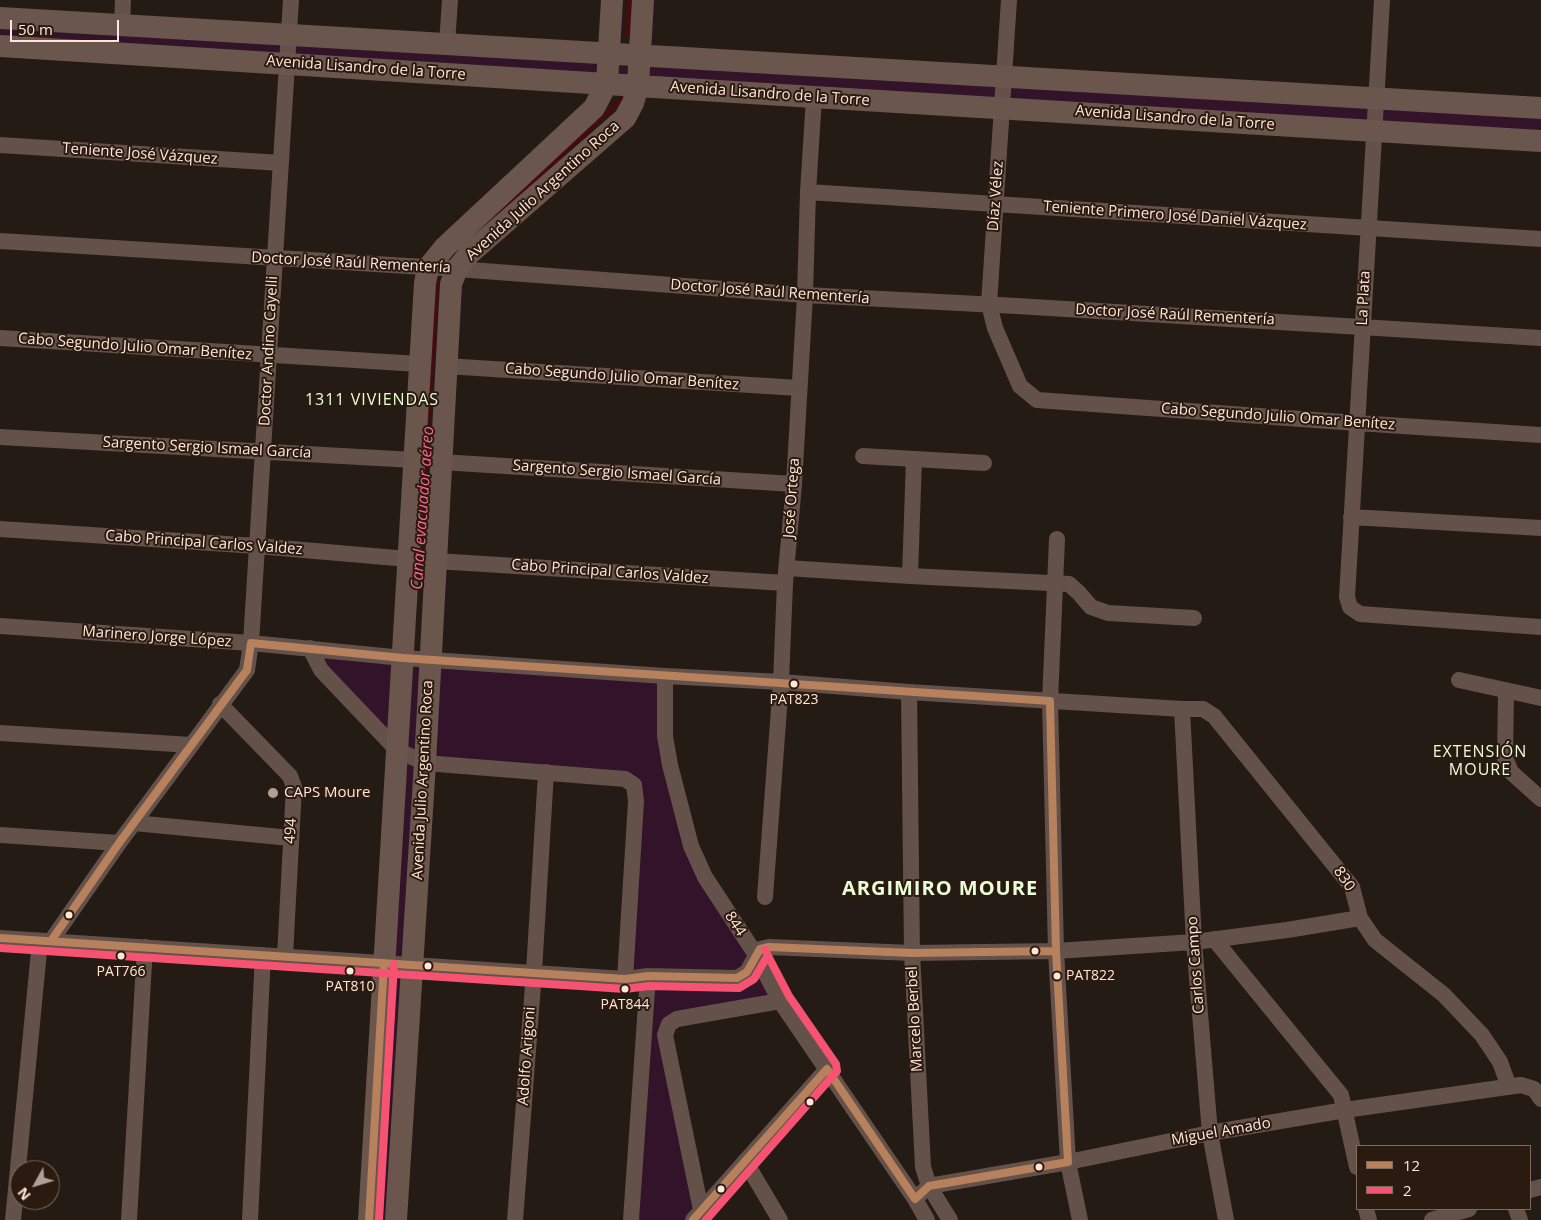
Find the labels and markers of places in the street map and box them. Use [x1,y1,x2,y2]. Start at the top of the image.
marker: PAT823 [789,679,799,689]
place label: PAT823 [770,692,819,708]
place label: CAPS Moure [284,784,370,802]
marker: CAPS Moure [266,786,280,800]
unlabelled marker [64,910,74,920]
unlabelled marker [1030,946,1040,956]
marker: PAT766 [116,951,126,961]
unlabelled marker [423,961,433,971]
place label: PAT766 [96,964,146,980]
marker: PAT810 [345,966,355,976]
place label: PAT822 [1066,968,1115,984]
marker: PAT822 [1052,971,1062,981]
place label: PAT810 [326,979,374,995]
marker: PAT844 [620,984,630,994]
place label: PAT844 [600,997,650,1013]
unlabelled marker [805,1097,815,1107]
unlabelled marker [1034,1162,1044,1172]
unlabelled marker [716,1184,726,1194]

